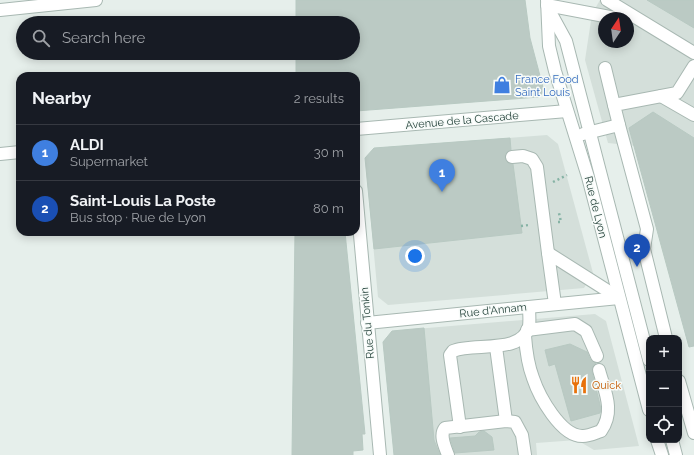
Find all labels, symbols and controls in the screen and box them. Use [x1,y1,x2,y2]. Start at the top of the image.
north arrow [598,12,634,48]
search box [16,16,360,60]
icon: search [30,27,52,49]
text: Search here [62,29,145,47]
place label: France Food Saint Louis [515,73,579,99]
shop icon: France Food Saint Louis [492,75,512,95]
text: Nearby [32,88,91,108]
text: 2 results [294,91,344,106]
street label: Avenue de la Cascade [405,109,520,132]
text: ALDI [70,136,104,154]
text: 1 [42,145,48,160]
text: 30 m [314,145,344,160]
text: Supermarket [70,154,148,169]
pin: 1 [429,159,455,192]
street label: Rue de Lyon [582,175,609,239]
text: Saint-Louis La Poste [70,192,216,210]
text: 2 [41,201,49,216]
text: 80 m [313,201,344,216]
text: Bus stop · Rue de Lyon [70,210,206,225]
pin: 2 [624,234,650,267]
your location [405,246,425,266]
street label: Rue du Tonkin [358,287,377,359]
street label: Rue d'Annam [459,301,527,320]
map controls [646,335,682,443]
button: + [646,335,682,371]
button: − [646,371,682,407]
restaurant icon: Quick [569,375,589,395]
place label: Quick [592,379,621,392]
button: locate [646,407,682,443]

